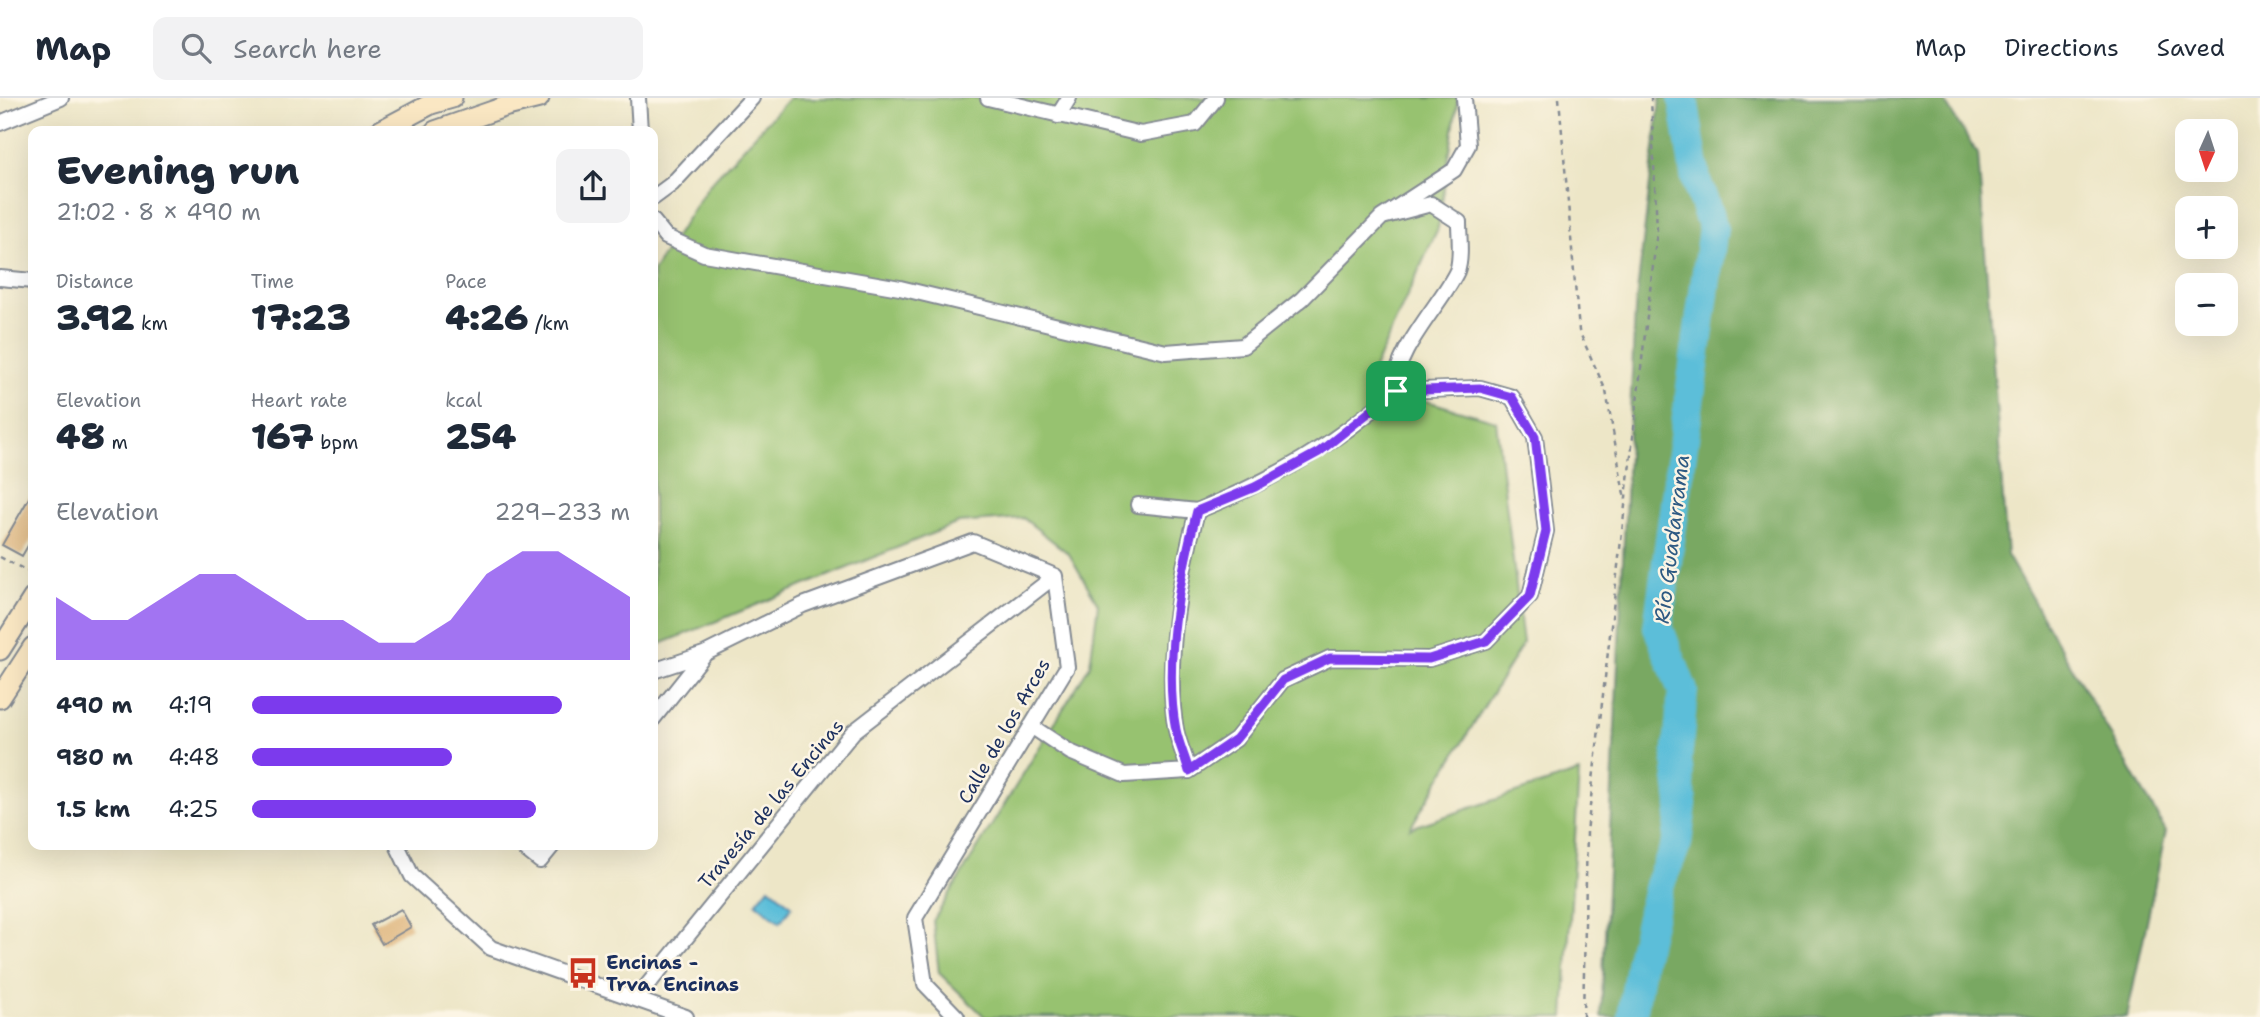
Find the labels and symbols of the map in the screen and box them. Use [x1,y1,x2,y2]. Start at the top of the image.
north arrow [2175,119,2238,182]
pin [1366,361,1426,421]
water label: Río Guadarrama [1648,453,1696,625]
street label: Calle de los Arces [952,654,1056,808]
street label: Travesía de las Encinas [693,714,849,894]
place label: Encinas - Trva. Encinas [606,950,739,997]
bus stop icon: Encinas - Trva. Encinas [566,956,600,990]

